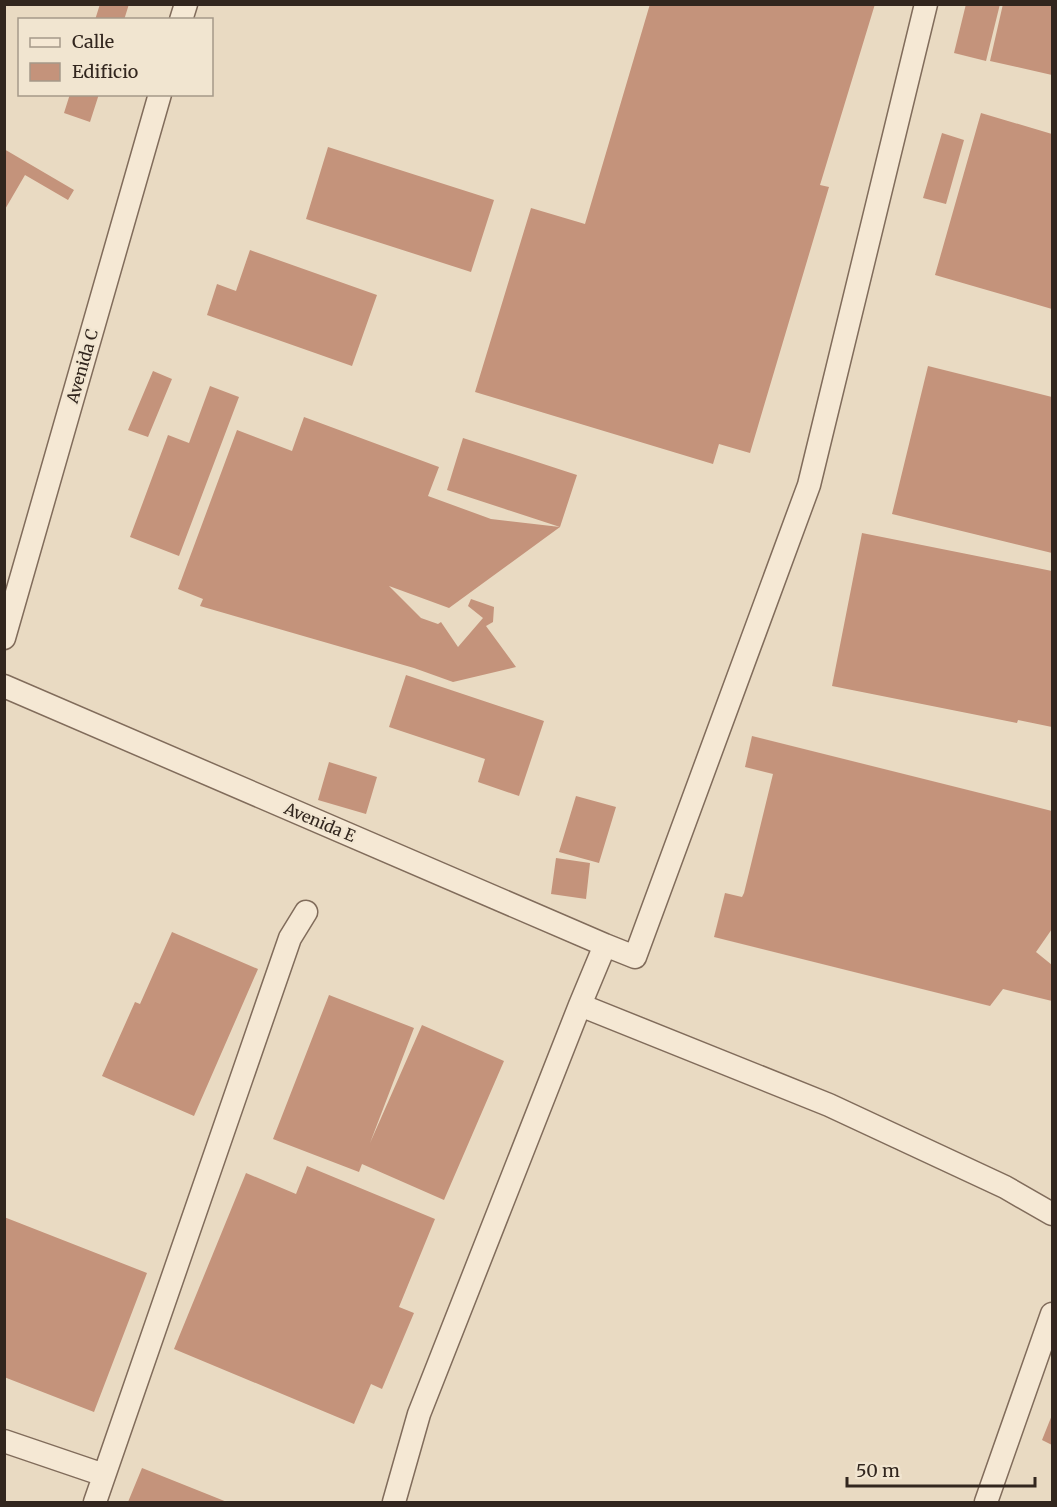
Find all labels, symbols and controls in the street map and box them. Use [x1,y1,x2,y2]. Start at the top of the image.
legend [18,18,213,96]
text: Calle [72,30,114,53]
text: Edificio [72,60,138,83]
street label: Avenida C [62,327,102,406]
street label: Avenida E [280,798,359,846]
scale bar [847,1450,1034,1488]
text: 50 m [856,1459,900,1482]

